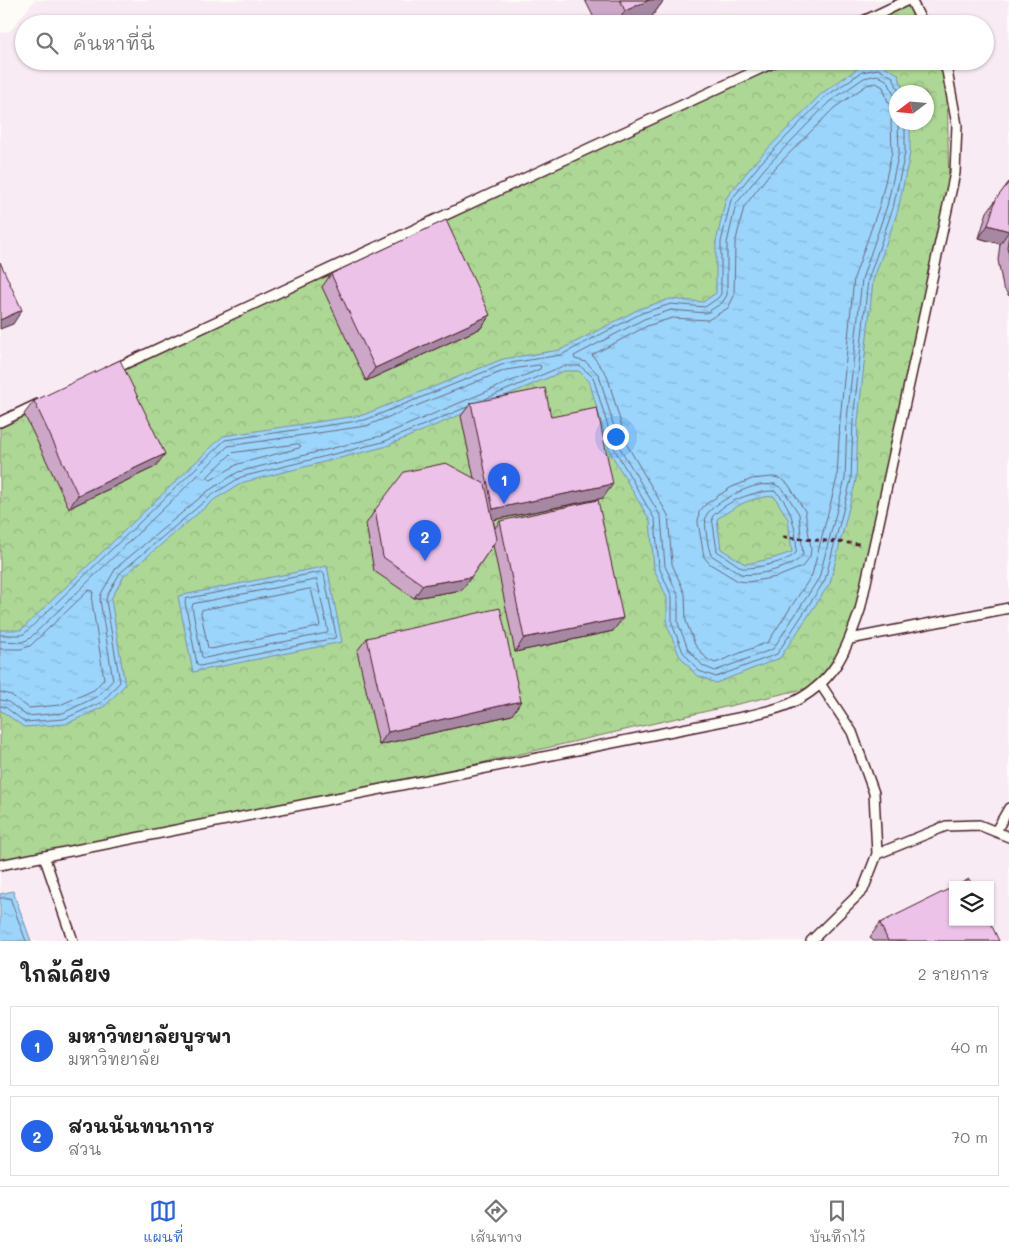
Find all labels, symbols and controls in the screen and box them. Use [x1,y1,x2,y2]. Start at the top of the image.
search box [15,15,994,70]
icon: search [33,29,61,57]
text: ค้นหาที่นี่ [73,30,155,55]
north arrow [889,85,934,130]
your location [603,424,629,450]
pin: 1 [488,463,520,504]
pin: 2 [409,520,441,561]
map controls [949,881,994,926]
button: layers [949,881,994,926]
text: ใกล้เคียง [20,960,111,987]
text: 2 รายการ [918,963,989,984]
text: มหาวิทยาลัยบูรพา [68,1023,231,1048]
text: 1 [33,1036,41,1057]
text: 40 m [951,1036,988,1057]
text: มหาวิทยาลัย [68,1048,160,1069]
text: สวนนันทนาการ [68,1113,214,1138]
text: 2 [33,1126,41,1147]
text: 70 m [951,1126,988,1147]
text: สวน [68,1138,101,1159]
tab: แผนที่ [144,1197,183,1246]
tab: เส้นทาง [470,1197,522,1246]
tab: บันทึกไว้ [809,1197,865,1246]

